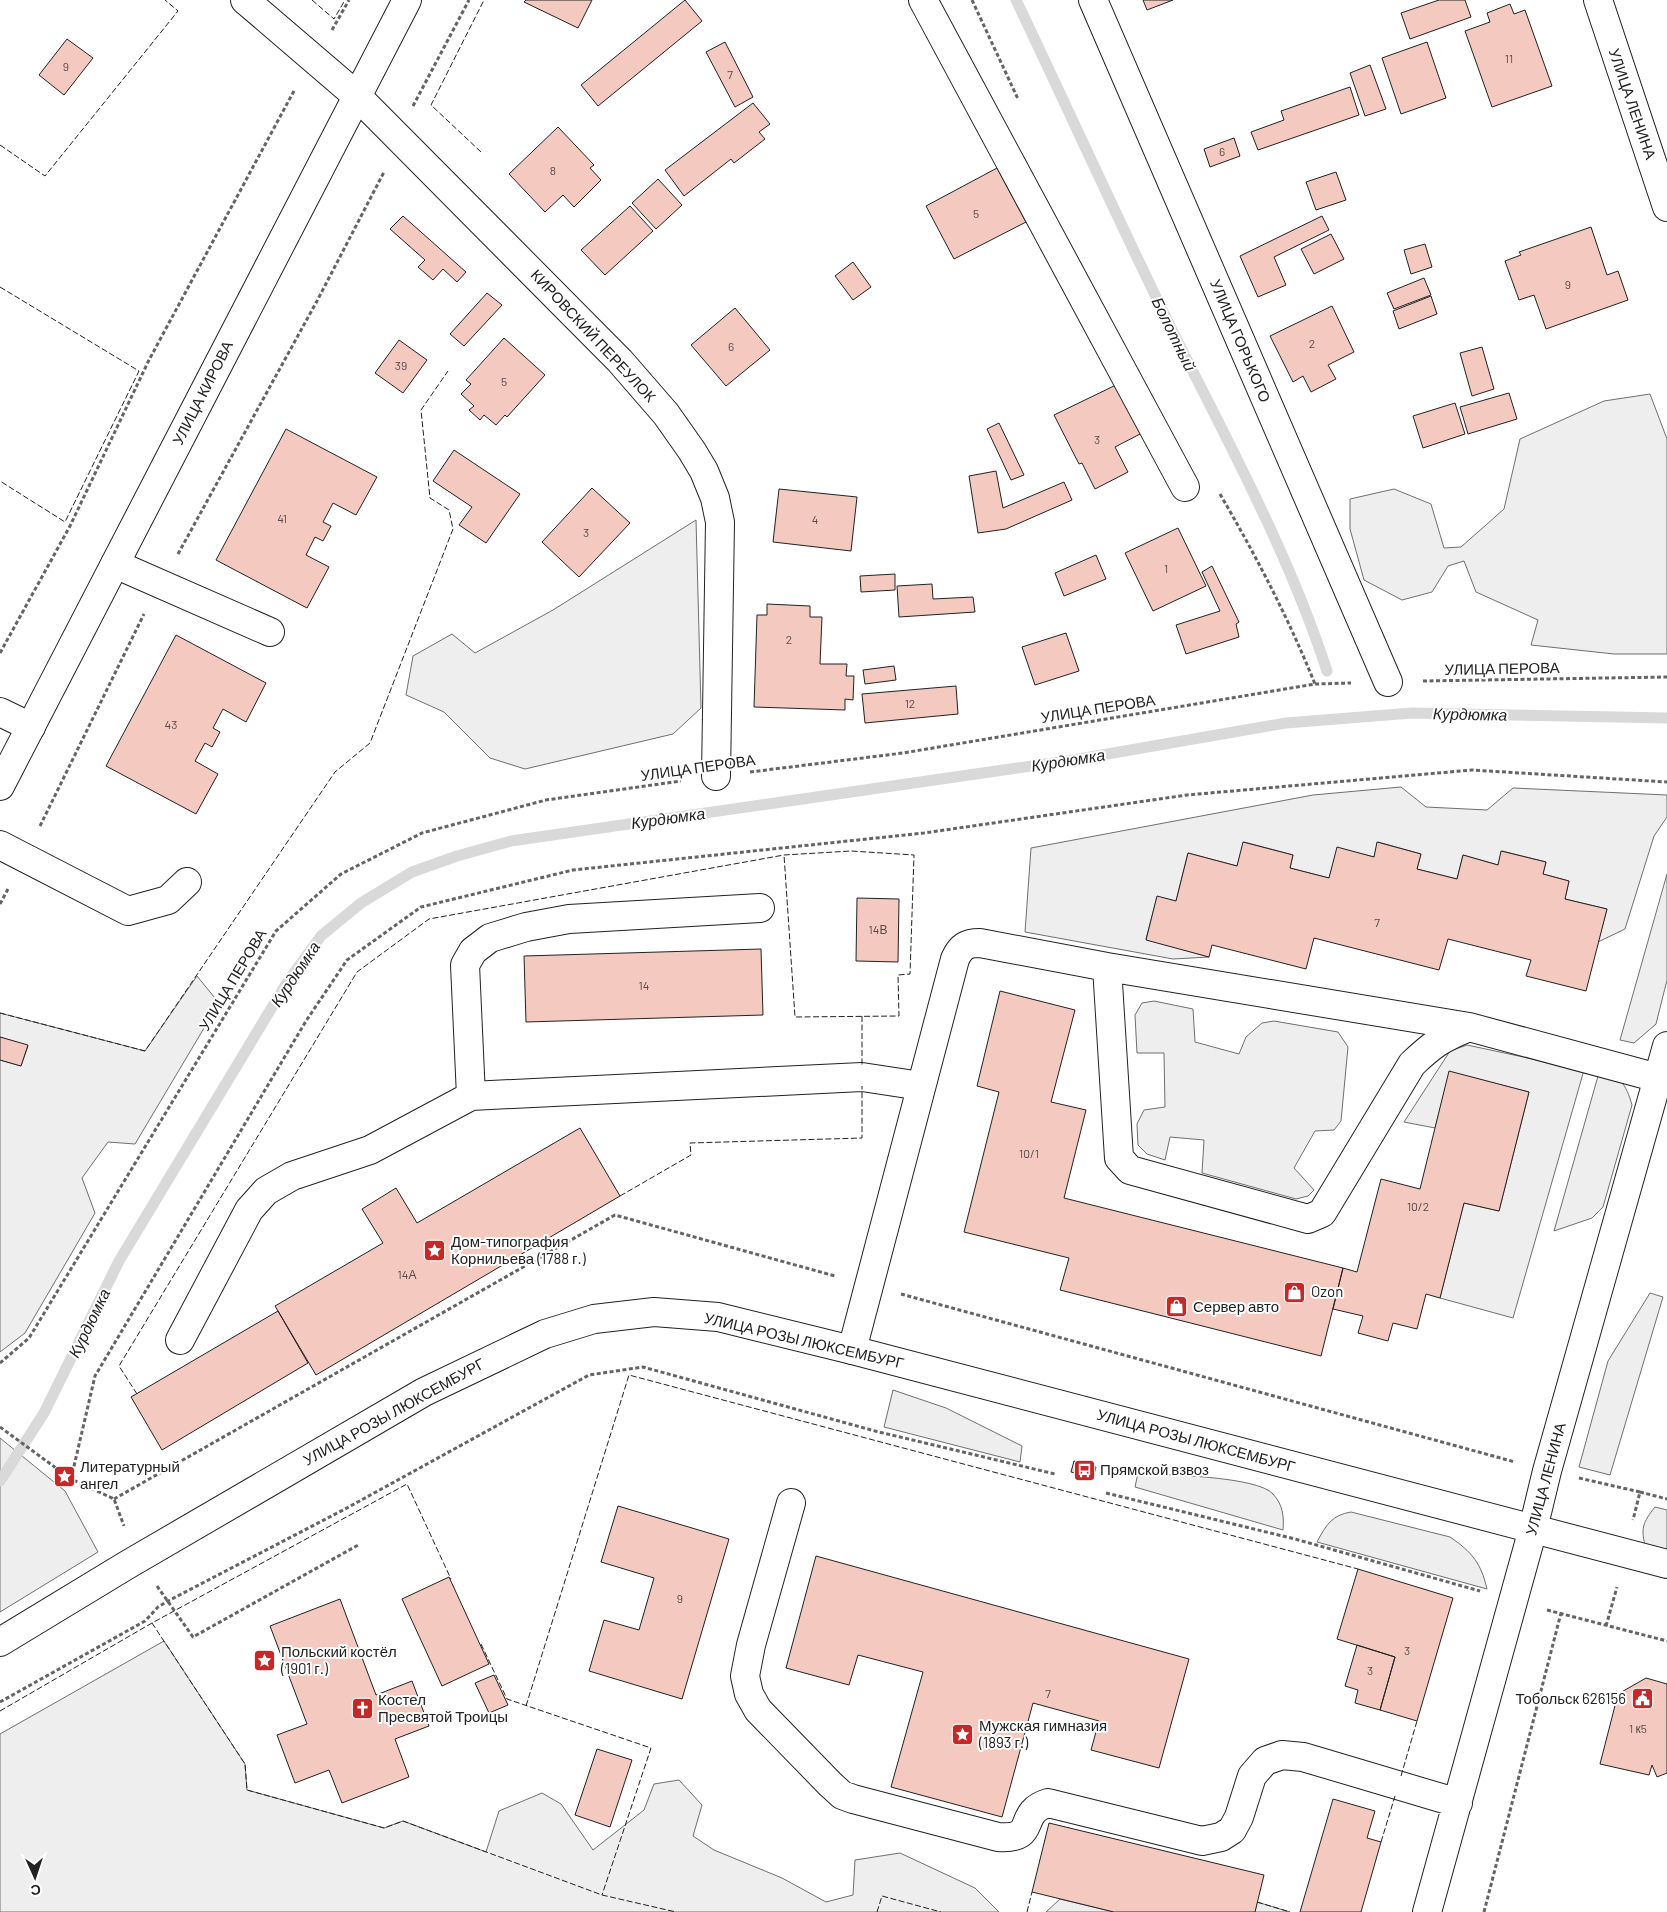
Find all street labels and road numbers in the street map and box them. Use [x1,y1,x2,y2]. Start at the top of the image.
street label: УЛИЦА ЛЕНИНА [1606,46,1660,161]
street label: КИРОВСКИЙ ПЕРЕУЛОК [528,265,660,405]
street label: УЛИЦА ГОРЬКОГО [1207,276,1275,405]
street label: УЛИЦА КИРОВА [168,338,236,447]
street label: УЛИЦА ПЕРОВА [1444,658,1560,678]
street label: УЛИЦА ПЕРОВА [1039,690,1156,726]
street label: УЛИЦА ПЕРОВА [639,750,756,784]
street label: УЛИЦА ПЕРОВА [195,925,270,1034]
street label: УЛИЦА РОЗЫ ЛЮКСЕМБУРГ [703,1308,906,1372]
street label: УЛИЦА РОЗЫ ЛЮКСЕМБУРГ [300,1354,487,1469]
street label: УЛИЦА РОЗЫ ЛЮКСЕМБУРГ [1095,1405,1297,1475]
street label: УЛИЦА ЛЕНИНА [1521,1420,1569,1537]

